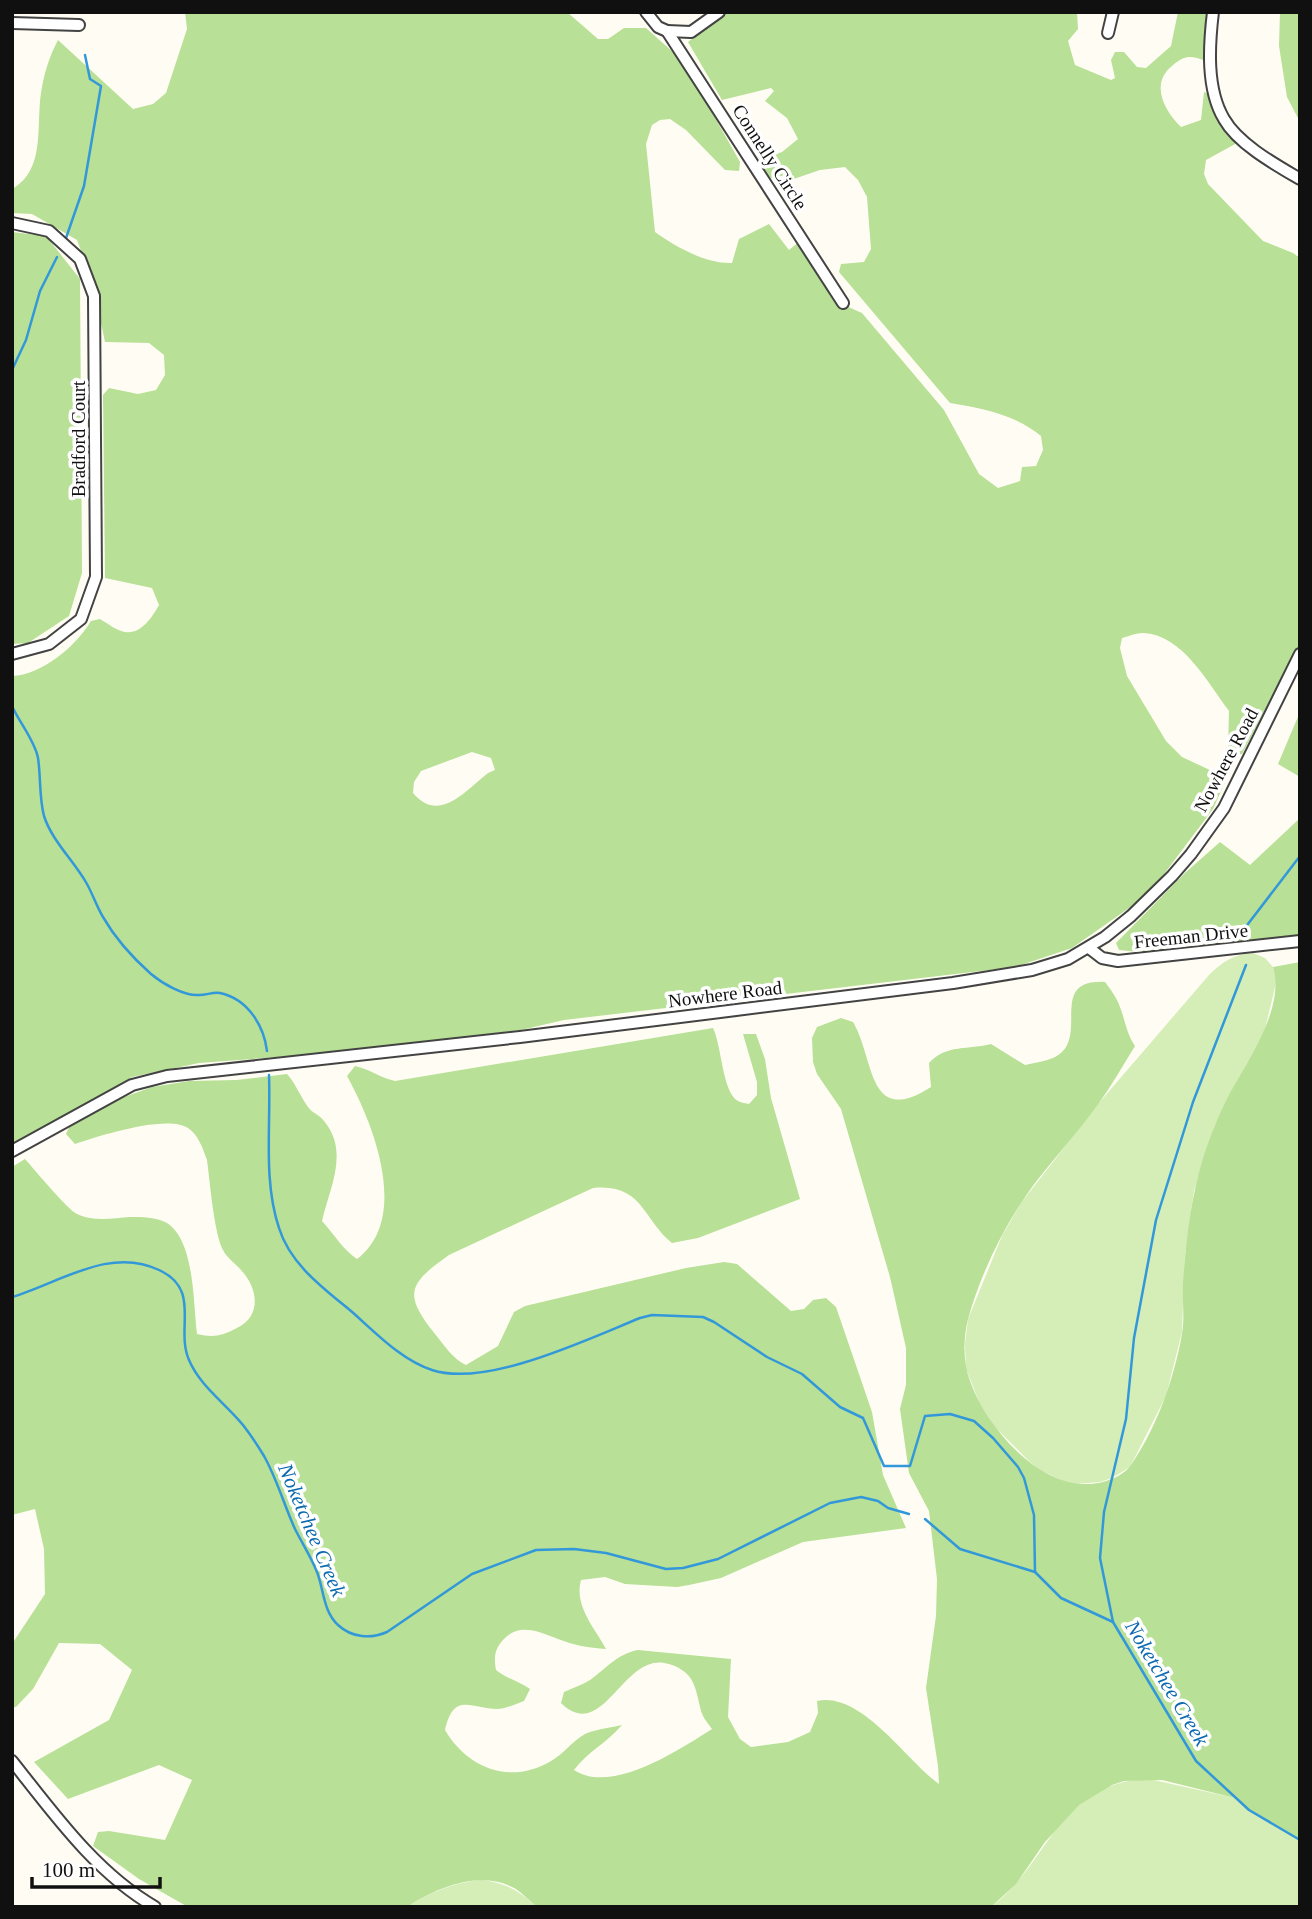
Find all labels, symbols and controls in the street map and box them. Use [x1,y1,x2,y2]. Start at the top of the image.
street label: Connelly Circle [728,101,812,213]
street label: Bradford Court [68,380,89,497]
street label: Nowhere Road [1190,704,1262,815]
street label: Freeman Drive [1133,920,1249,952]
street label: Nowhere Road [667,977,784,1011]
water label: Noketchee Creek [273,1459,351,1601]
water label: Noketchee Creek [1120,1615,1214,1751]
scale bar [32,1846,159,1890]
text: 100 m [42,1858,95,1882]

